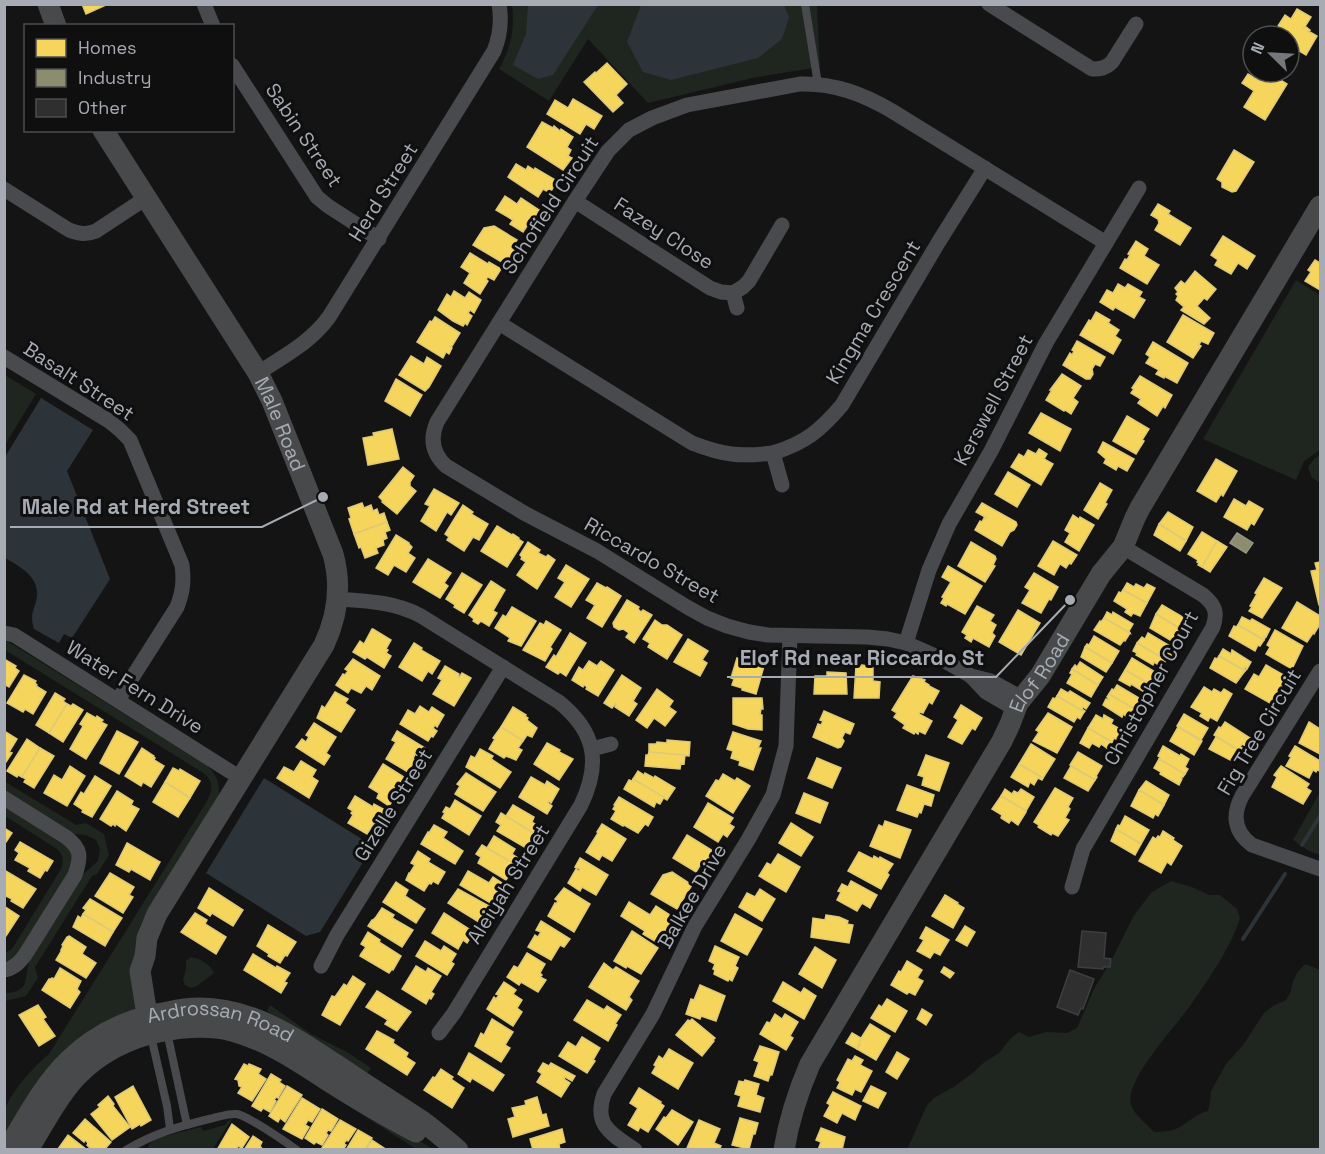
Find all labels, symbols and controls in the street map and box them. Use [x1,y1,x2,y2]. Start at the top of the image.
legend [24,24,234,132]
north arrow [1241,24,1301,84]
text: Homes [78,36,137,59]
text: N [1246,39,1270,57]
text: Industry [78,66,151,89]
street label: Sabin Street [260,78,348,192]
text: Other [78,96,127,119]
street label: Schofield Circuit [496,131,604,279]
street label: Herd Street [342,138,424,246]
street label: Fazey Close [609,191,719,275]
street label: Kingma Crescent [820,235,926,389]
street label: Kerswell Street [947,330,1039,470]
street label: Basalt Street [19,336,139,426]
street label: Male Road [249,372,312,475]
callout: Male Rd at Herd Street [10,488,262,527]
text: Male Rd at Herd Street [22,493,250,520]
street label: Riccardo Street [580,511,724,609]
street label: Christopher Court [1098,606,1204,770]
street label: Elof Road [1003,628,1076,716]
street label: Water Fern Drive [62,634,208,740]
callout: Elof Rd near Riccardo St [727,638,996,677]
text: Elof Rd near Riccardo St [740,644,984,671]
street label: Fig Tree Circuit [1211,664,1307,800]
street label: Gizelle Street [348,744,438,866]
street label: Aleiyah Street [461,819,555,949]
street label: Balkee Drive [652,839,732,953]
street label: Ardrossan Road [144,995,299,1048]

